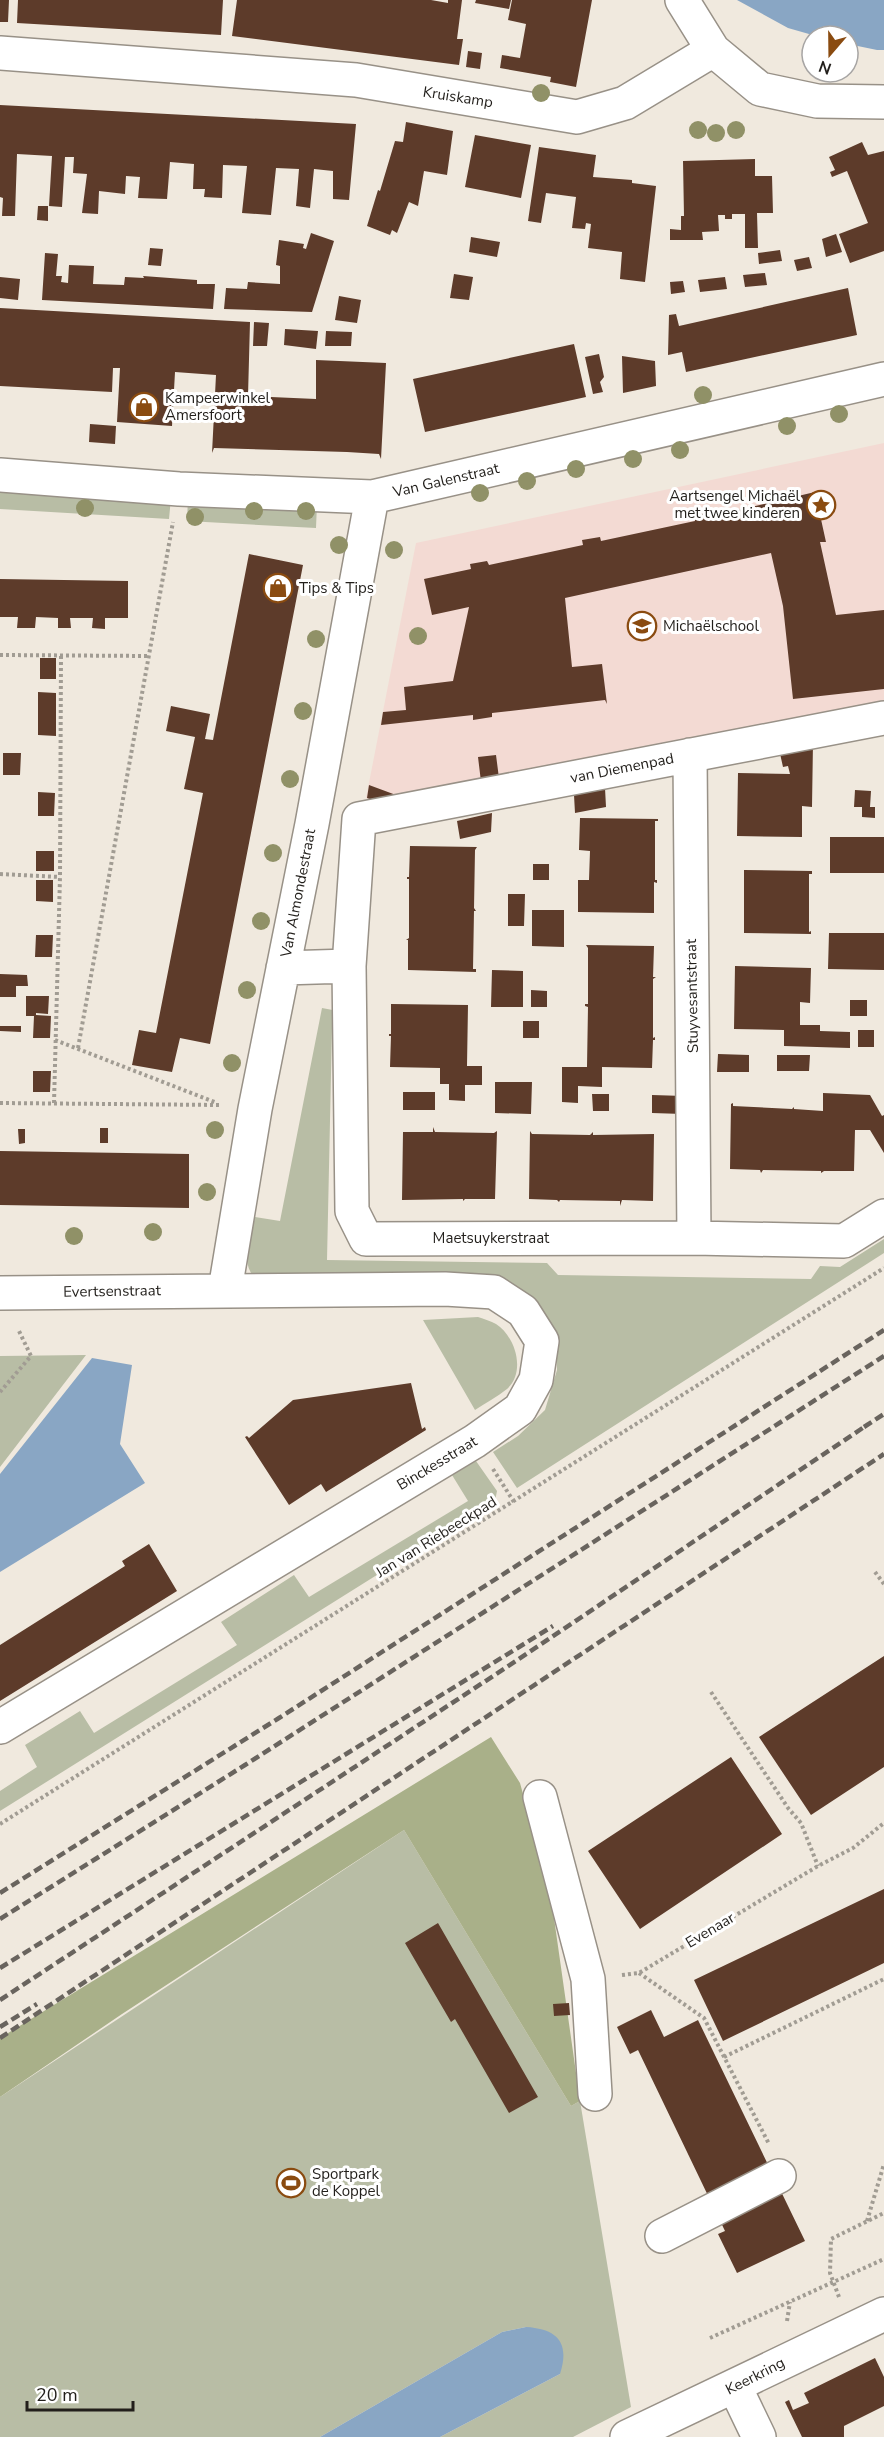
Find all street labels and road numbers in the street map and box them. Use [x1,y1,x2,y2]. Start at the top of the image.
street label: Kruiskamp [421,82,495,112]
street label: Van Galenstraat [390,458,502,502]
street label: van Diemenpad [568,748,676,788]
street label: Van Almondestraat [276,826,320,960]
street label: Stuyvesantstraat [681,938,703,1053]
street label: Maetsuykerstraat [433,1228,550,1248]
street label: Evertsenstraat [63,1280,162,1302]
street label: Binckesstraat [393,1431,482,1495]
street label: Jan van Riebeeckpad [371,1492,500,1583]
street label: Evenaar [682,1907,739,1952]
street label: Keerkring [722,2353,788,2399]

